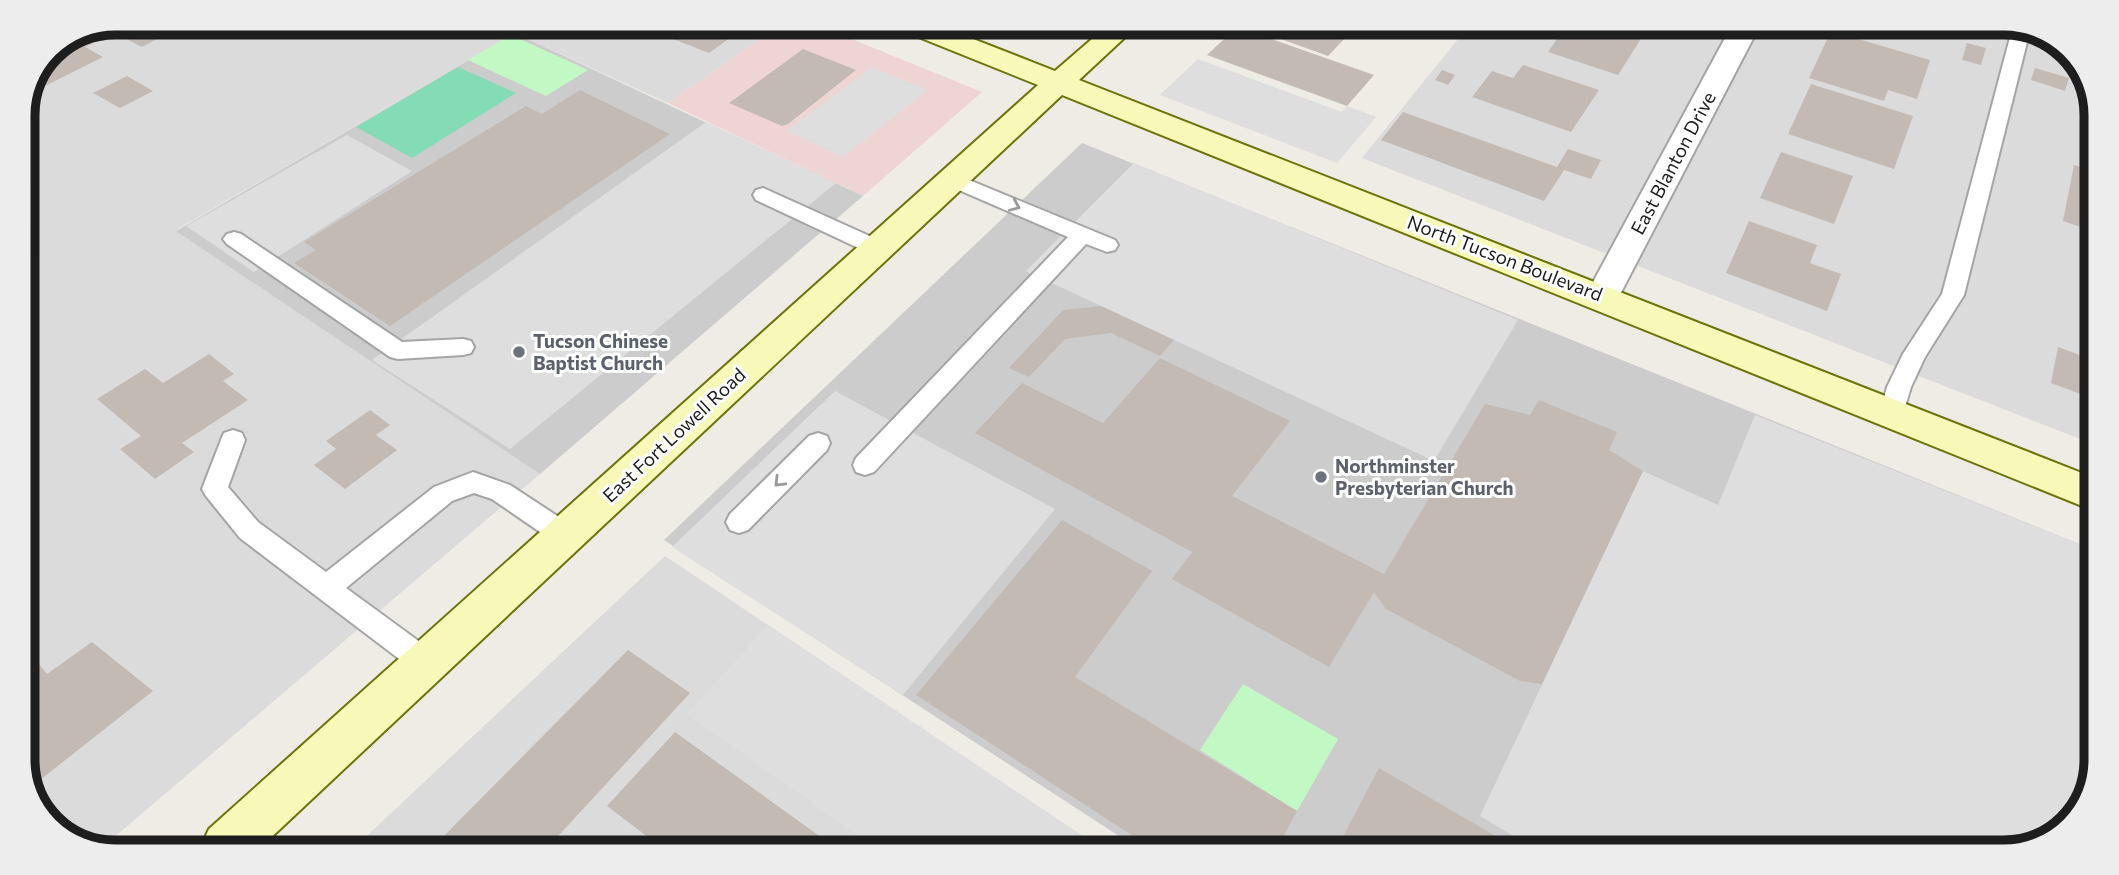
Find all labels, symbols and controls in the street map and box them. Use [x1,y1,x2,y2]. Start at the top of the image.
street label: East Blanton Drive [1625,87,1720,238]
one-way arrow [1007,198,1020,212]
street label: North Tucson Boulevard [1404,210,1606,305]
place label: Tucson Chinese Baptist Church [533,329,668,374]
marker: Tucson Chinese Baptist Church [511,344,527,360]
street label: East Fort Lowell Road [598,363,750,507]
place label: Northminster Presbyterian Church [1335,454,1513,499]
marker: Northminster Presbyterian Church [1313,469,1329,485]
one-way arrow [774,474,787,487]

